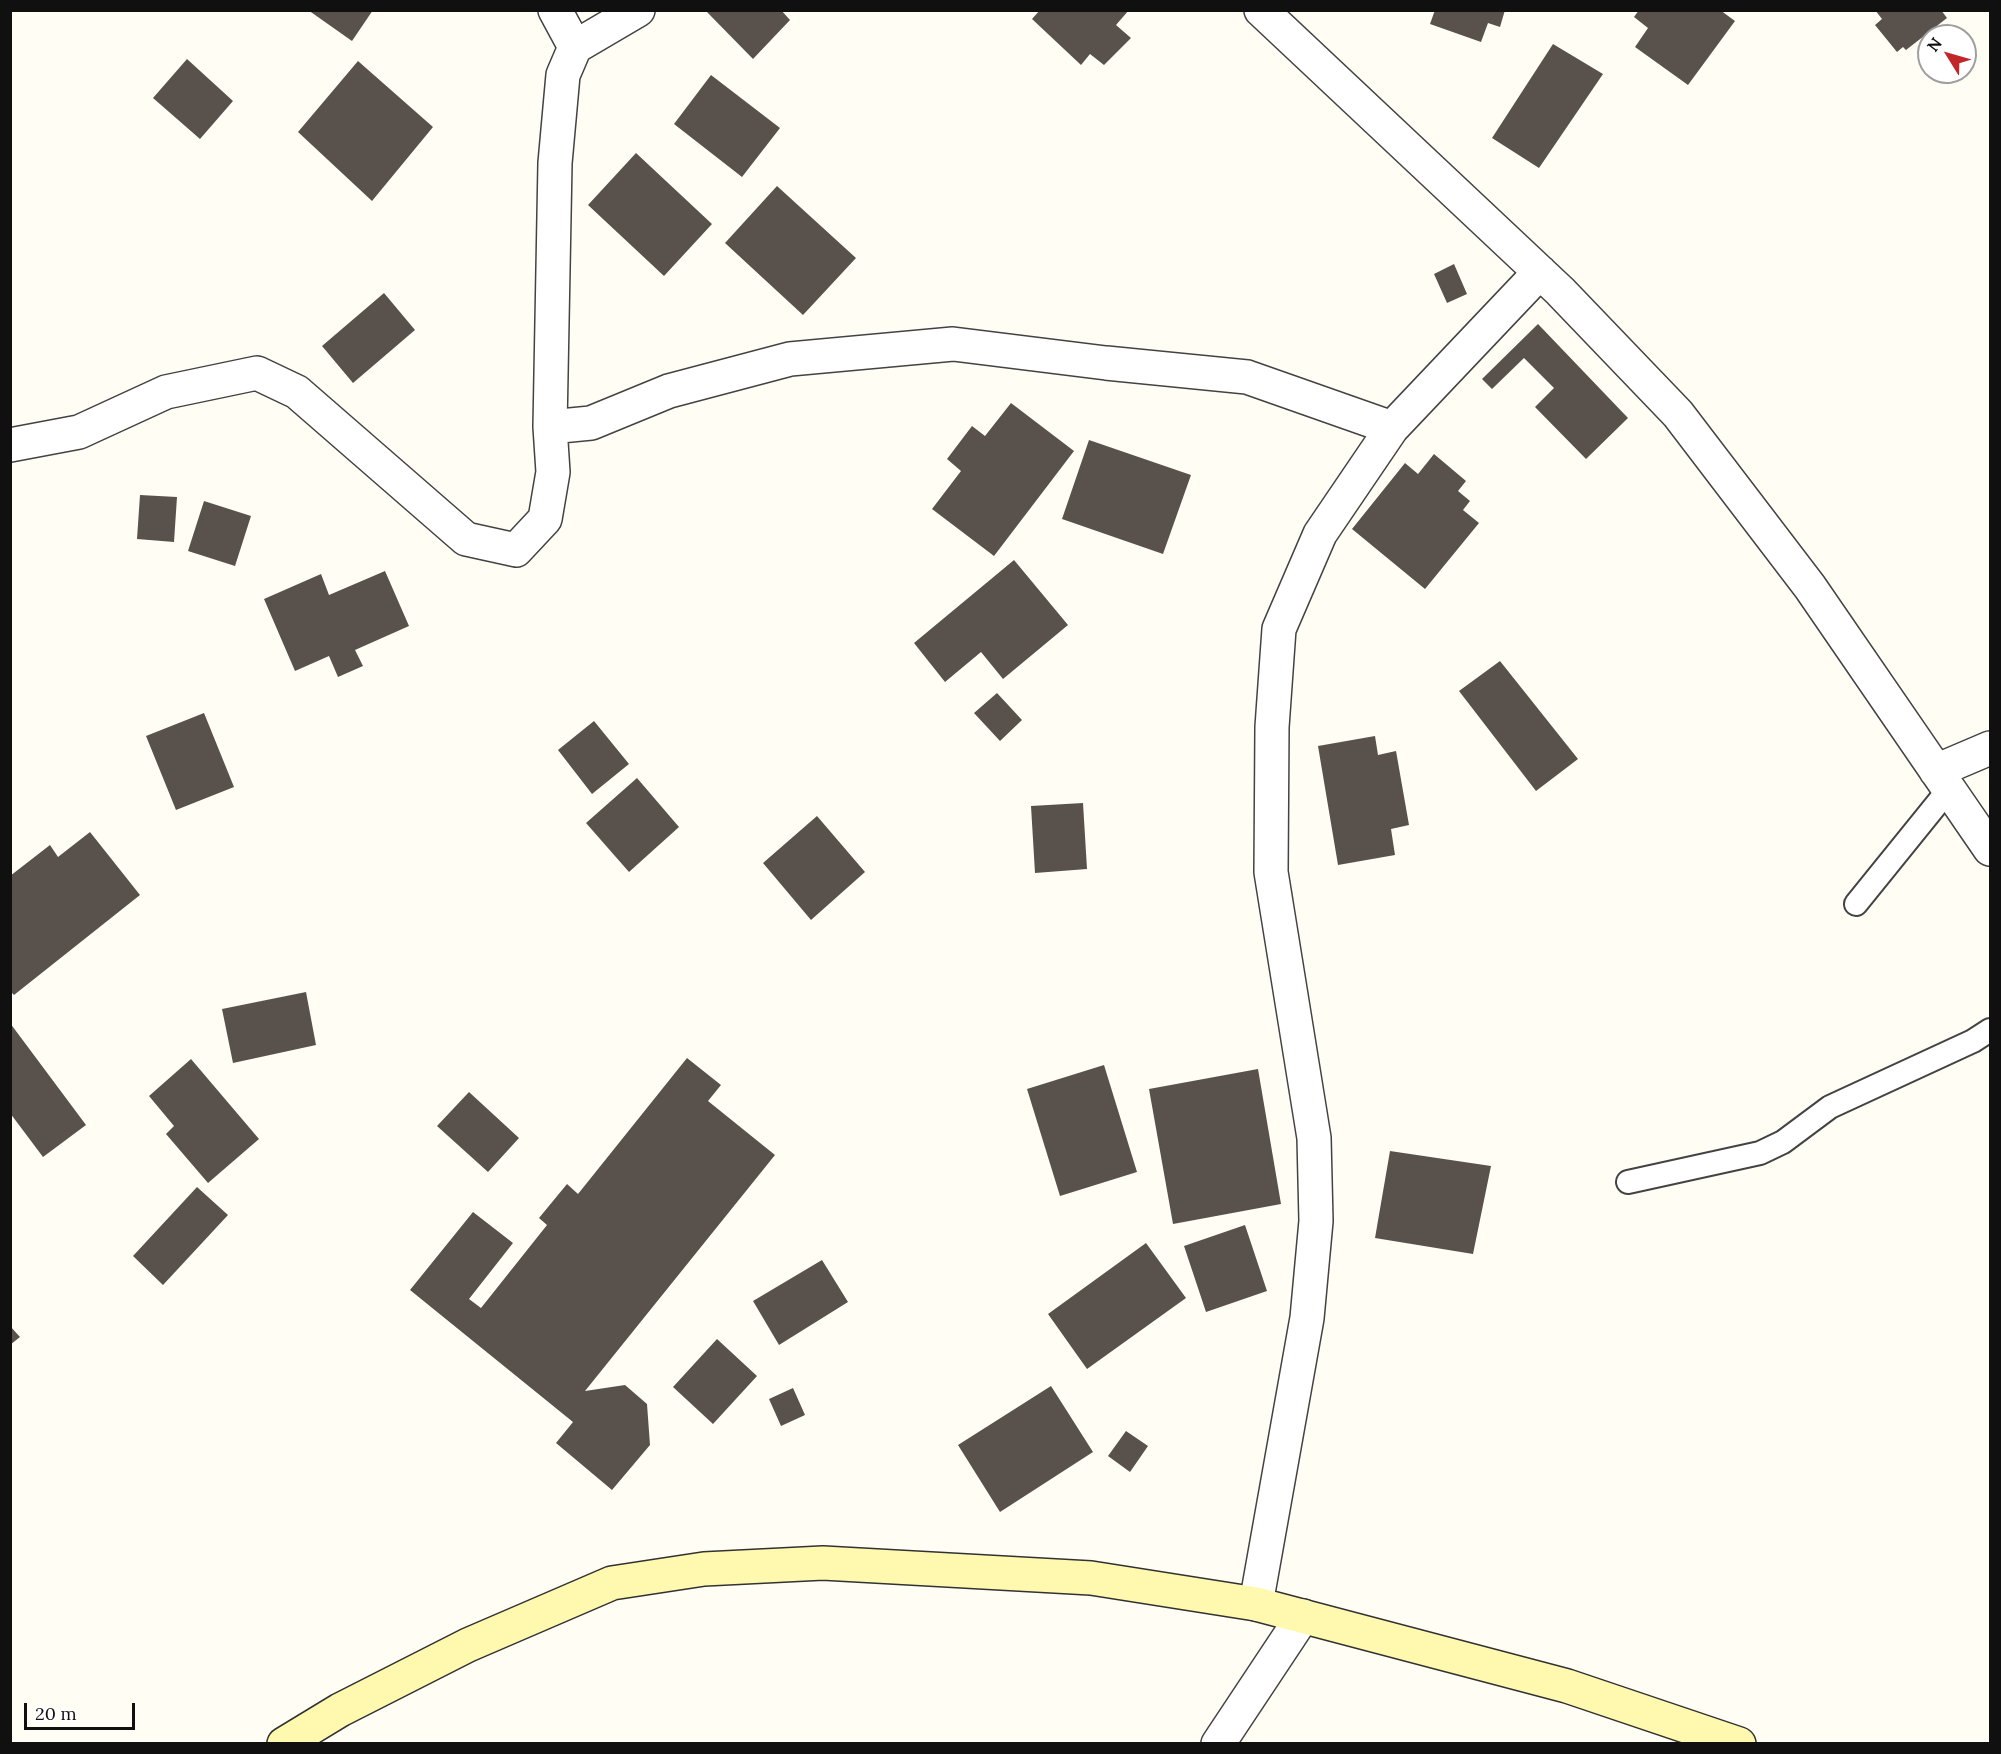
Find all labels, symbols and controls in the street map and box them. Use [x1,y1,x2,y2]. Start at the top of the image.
north arrow [1917,24,1977,84]
text: N [1923,33,1946,55]
scale bar [27,1691,138,1729]
text: 20 m [35,1702,77,1725]

